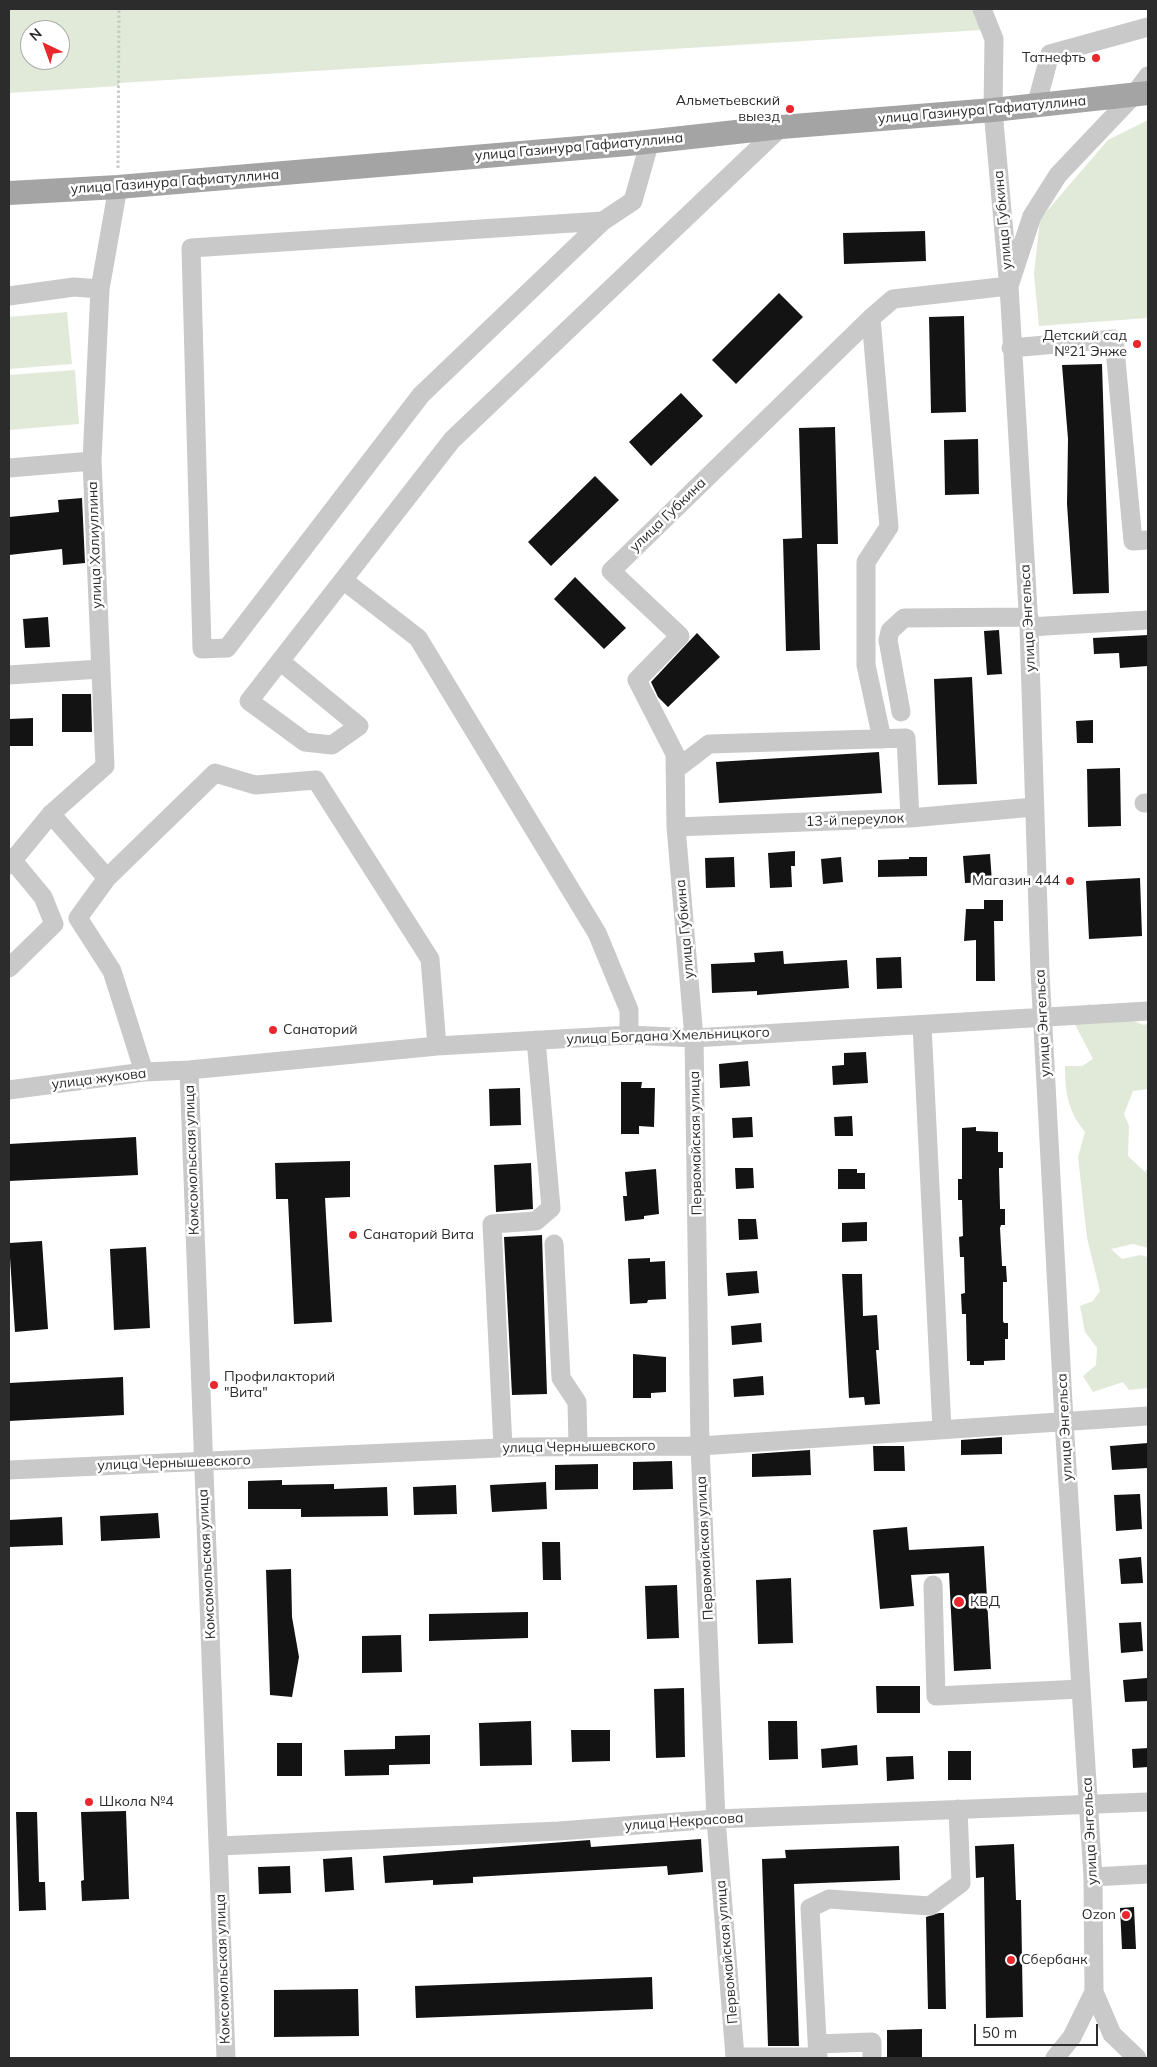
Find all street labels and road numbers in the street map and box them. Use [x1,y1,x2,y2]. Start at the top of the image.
street label: улица Газинура Гафиатуллина [877,93,1087,127]
street label: улица Газинура Гафиатуллина [474,130,684,164]
street label: улица Газинура Гафиатуллина [70,166,280,198]
street label: улица Губкина [990,170,1016,270]
street label: улица Губкина [626,474,710,556]
street label: улица Халиуллина [84,481,106,609]
street label: улица Энгельса [1017,564,1039,672]
street label: 13-й переулок [806,810,904,830]
street label: улица Губкина [672,879,698,979]
street label: улица Энгельса [1032,969,1054,1077]
street label: улица Богдана Хмельницкого [566,1024,770,1048]
street label: улица жукова [51,1065,147,1093]
street label: Первомайская улица [686,1071,706,1215]
street label: Комсомольская улица [181,1085,203,1235]
street label: улица Энгельса [1054,1373,1076,1481]
street label: улица Чернышевского [502,1437,656,1457]
street label: улица Чернышевского [97,1452,251,1474]
street label: Первомайская улица [693,1475,717,1621]
street label: Комсомольская улица [195,1488,219,1640]
street label: улица Энгельса [1079,1777,1101,1885]
street label: улица Некрасова [624,1809,744,1835]
street label: Первомайская улица [712,1879,742,2025]
street label: Комсомольская улица [212,1894,234,2044]

